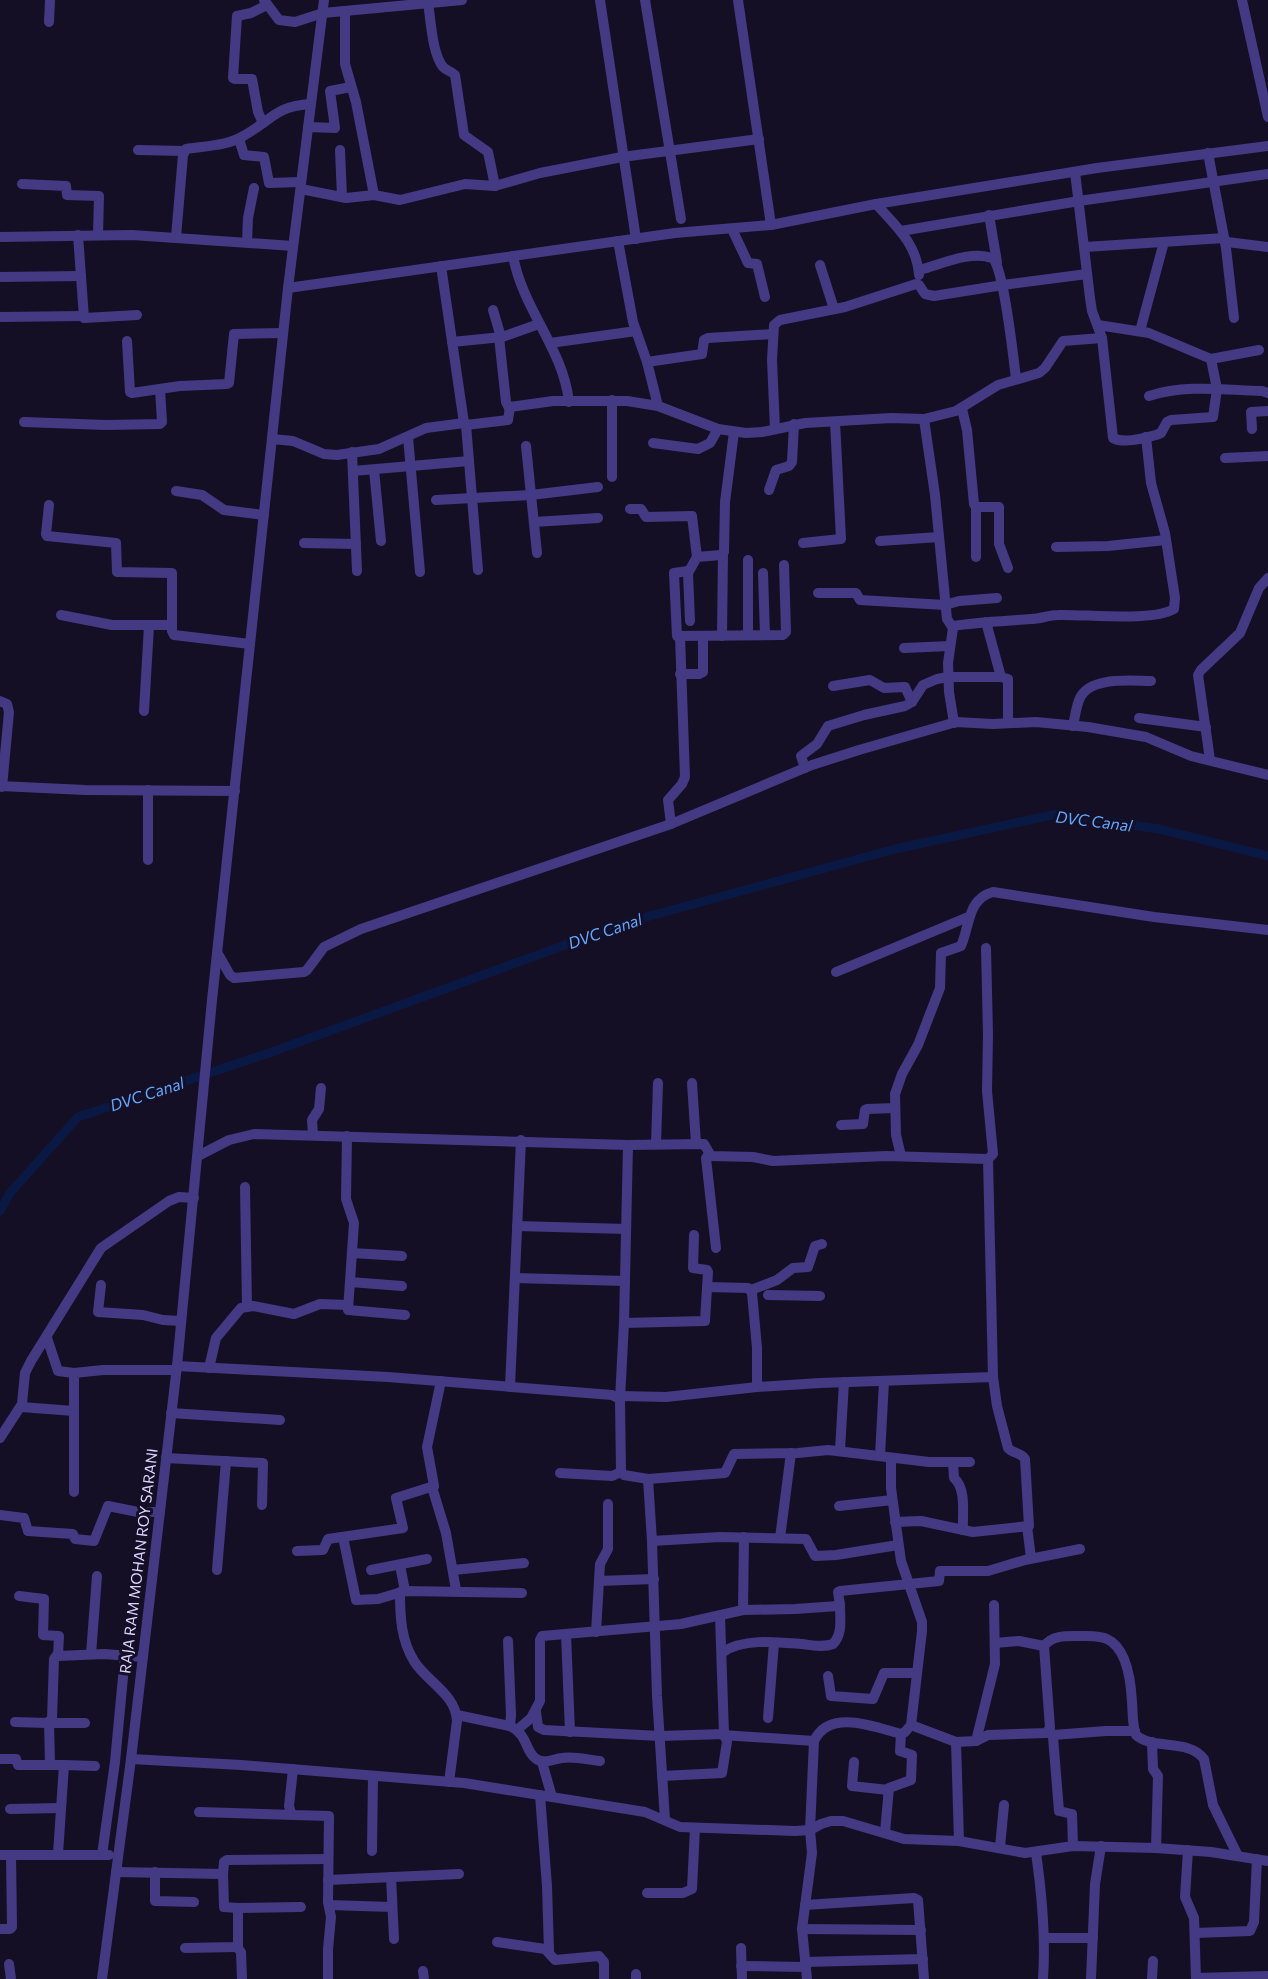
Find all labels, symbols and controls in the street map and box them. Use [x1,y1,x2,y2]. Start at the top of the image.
water label: DVC Canal [1055,806,1134,835]
water label: DVC Canal [565,909,645,952]
water label: DVC Canal [107,1072,187,1114]
street label: RAJA RAM MOHAN ROY SARANI [115,1447,161,1675]

